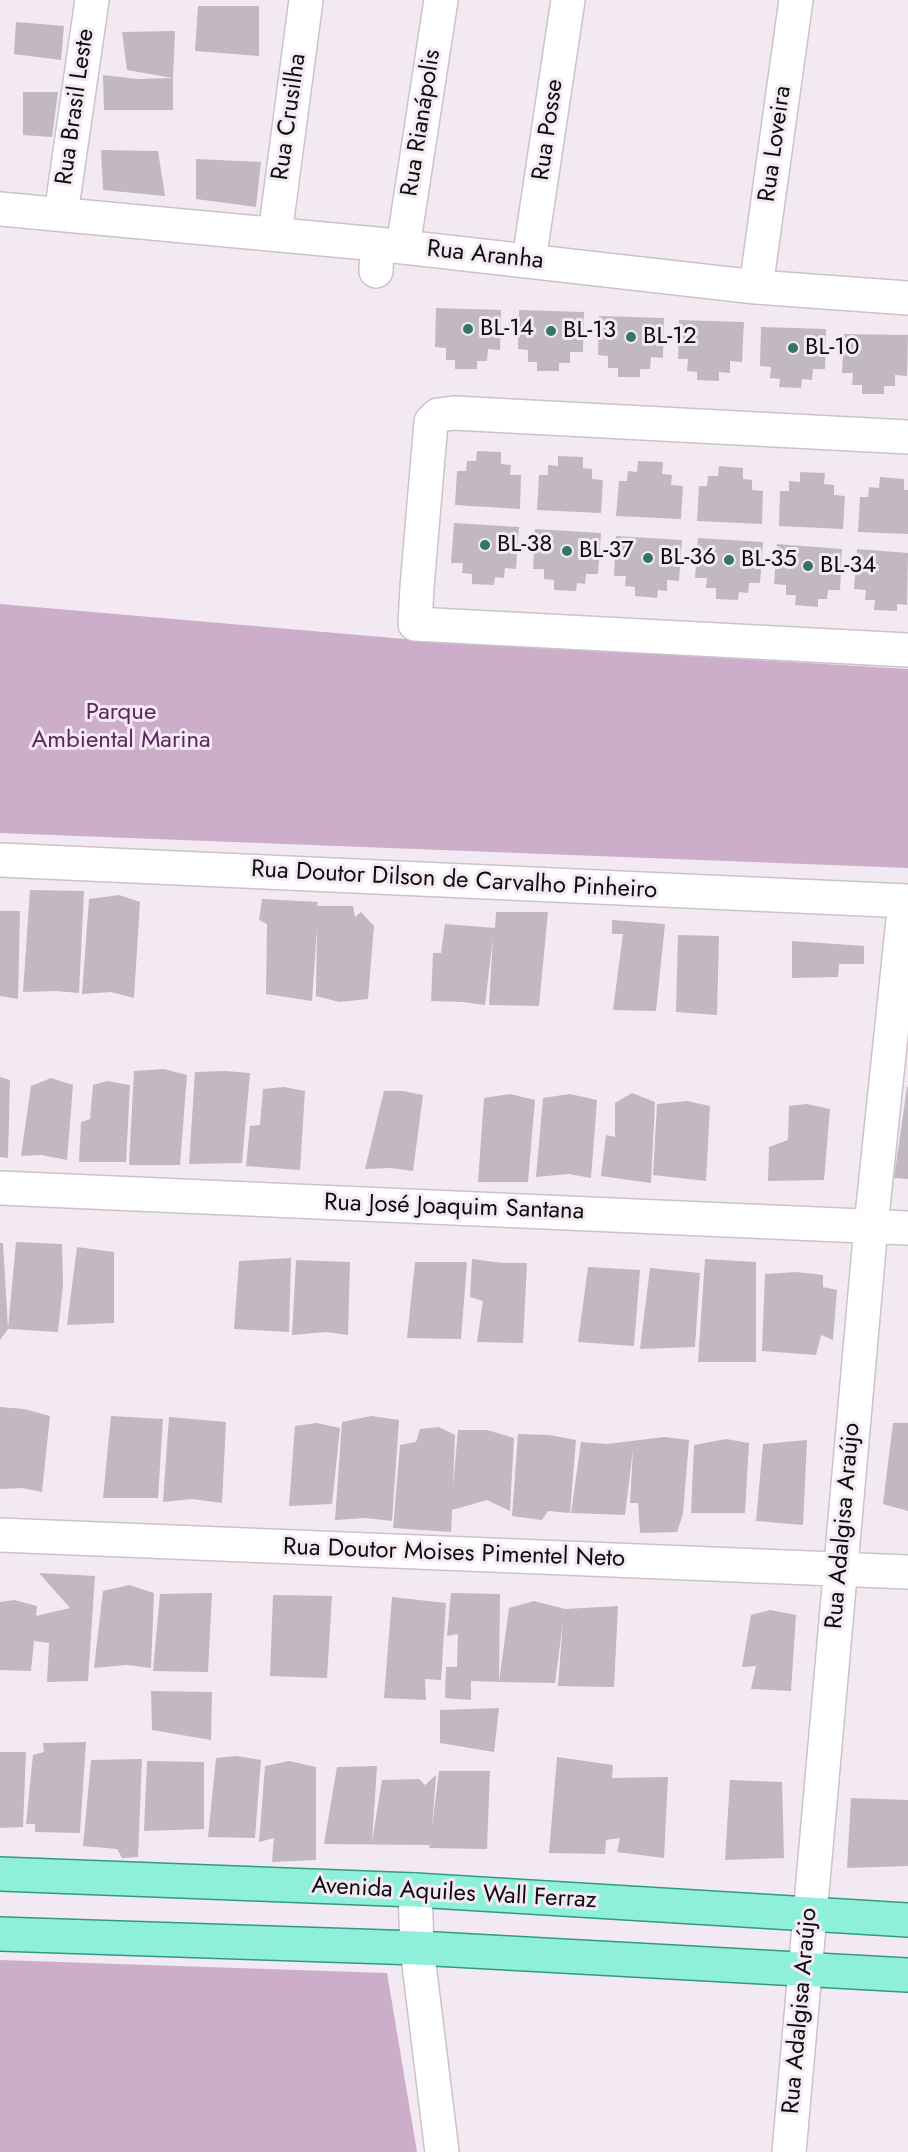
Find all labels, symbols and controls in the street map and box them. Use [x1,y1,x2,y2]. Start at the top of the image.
street label: Rua Brasil Leste [51,27,101,187]
street label: Rua Rianápolis [396,47,448,199]
street label: Rua Crusilha [267,52,313,182]
street label: Rua Posse [528,77,570,183]
street label: Rua Loveira [754,84,798,204]
street label: Rua Aranha [425,236,545,276]
place label: BL-14 [480,315,534,343]
place label: BL-13 [563,317,616,345]
marker: BL-14 [461,322,475,336]
place label: BL-12 [643,323,697,351]
marker: BL-13 [544,324,558,338]
marker: BL-12 [624,330,638,344]
place label: BL-10 [805,334,859,362]
marker: BL-10 [786,341,800,355]
place label: BL-38 [497,531,552,559]
place label: BL-37 [579,537,634,565]
marker: BL-38 [478,538,492,552]
marker: BL-37 [560,544,574,558]
place label: BL-36 [660,544,716,572]
place label: BL-35 [741,546,797,574]
marker: BL-36 [641,551,655,565]
place label: BL-34 [820,552,876,580]
marker: BL-35 [722,553,736,567]
marker: BL-34 [801,559,815,573]
park label: Parque Ambiental Marina [31,699,211,755]
street label: Rua Doutor Dilson de Carvalho Pinheiro [250,856,658,906]
street label: Rua José Joaquim Santana [323,1189,585,1227]
street label: Rua Adalgisa Araújo [821,1422,867,1630]
street label: Rua Doutor Moises Pimentel Neto [282,1534,626,1574]
street label: Avenida Aquiles Wall Ferraz [311,1872,597,1916]
street label: Rua Adalgisa Araújo [778,1907,824,2115]

